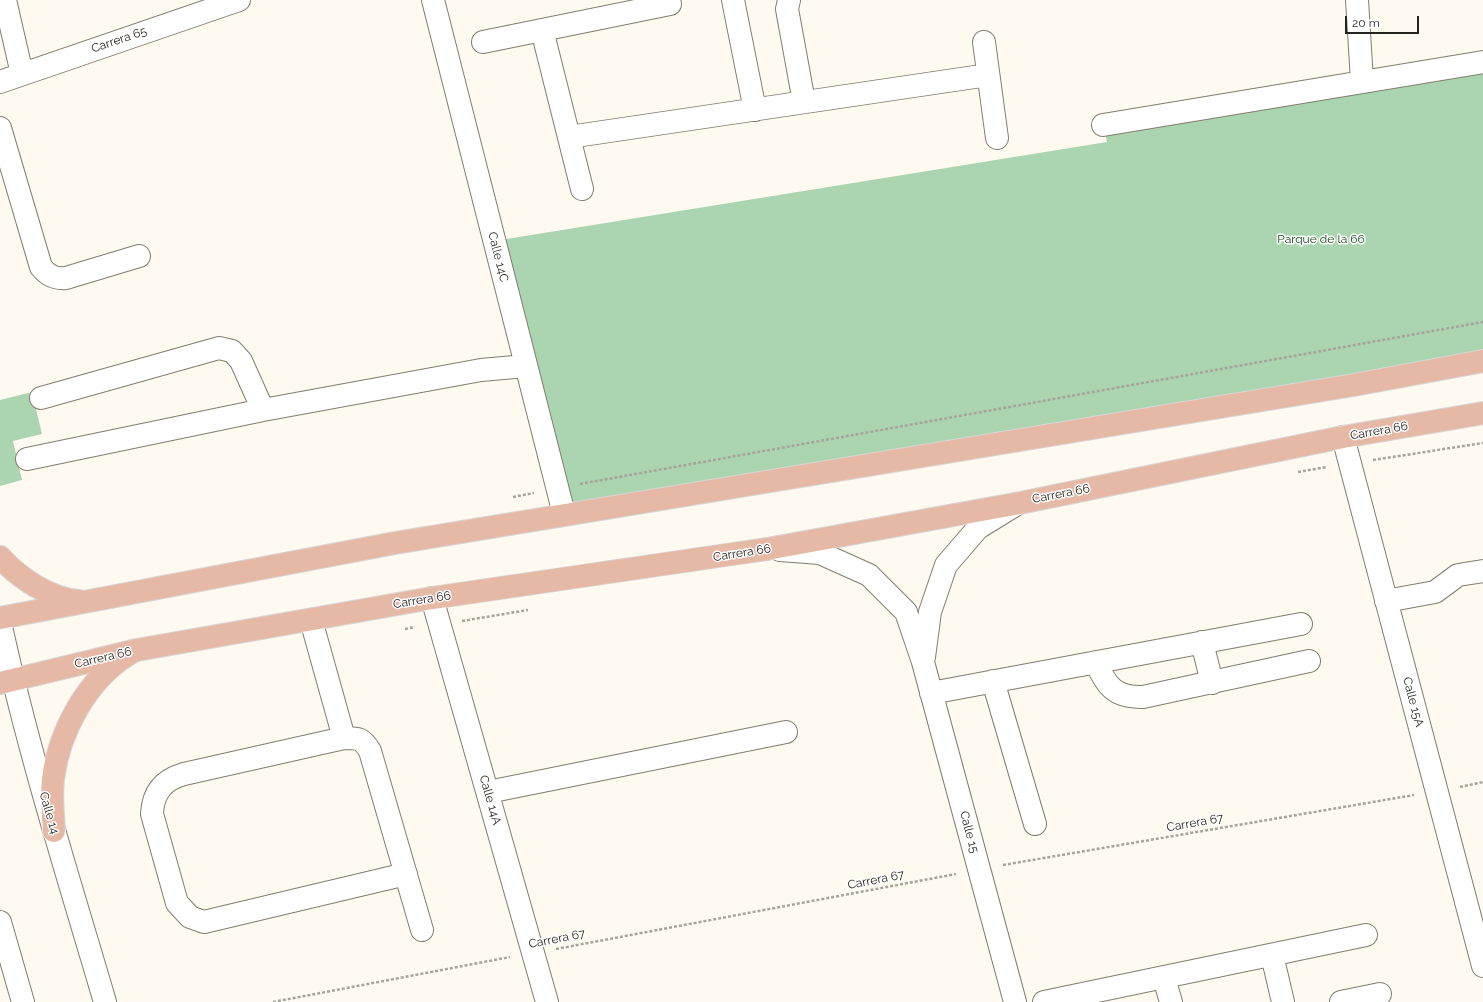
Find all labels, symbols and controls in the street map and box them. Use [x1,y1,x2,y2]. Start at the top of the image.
scale bar [1347,8,1421,34]
text: 20 m [1352,16,1380,30]
street label: Carrera 65 [89,24,149,56]
street label: Calle 14C [485,230,511,284]
park label: Parque de la 66 [1277,232,1365,246]
street label: Carrera 66 [1349,419,1409,443]
street label: Carrera 66 [1031,481,1091,507]
street label: Carrera 66 [712,541,772,565]
street label: Carrera 66 [392,588,452,612]
street label: Carrera 66 [73,644,133,672]
street label: Calle 15A [1399,675,1427,729]
street label: Calle 14A [476,773,504,827]
street label: Calle 14 [36,790,62,836]
street label: Calle 15 [956,809,982,855]
street label: Carrera 67 [1165,811,1225,835]
street label: Carrera 67 [846,867,906,893]
street label: Carrera 67 [527,926,587,952]

